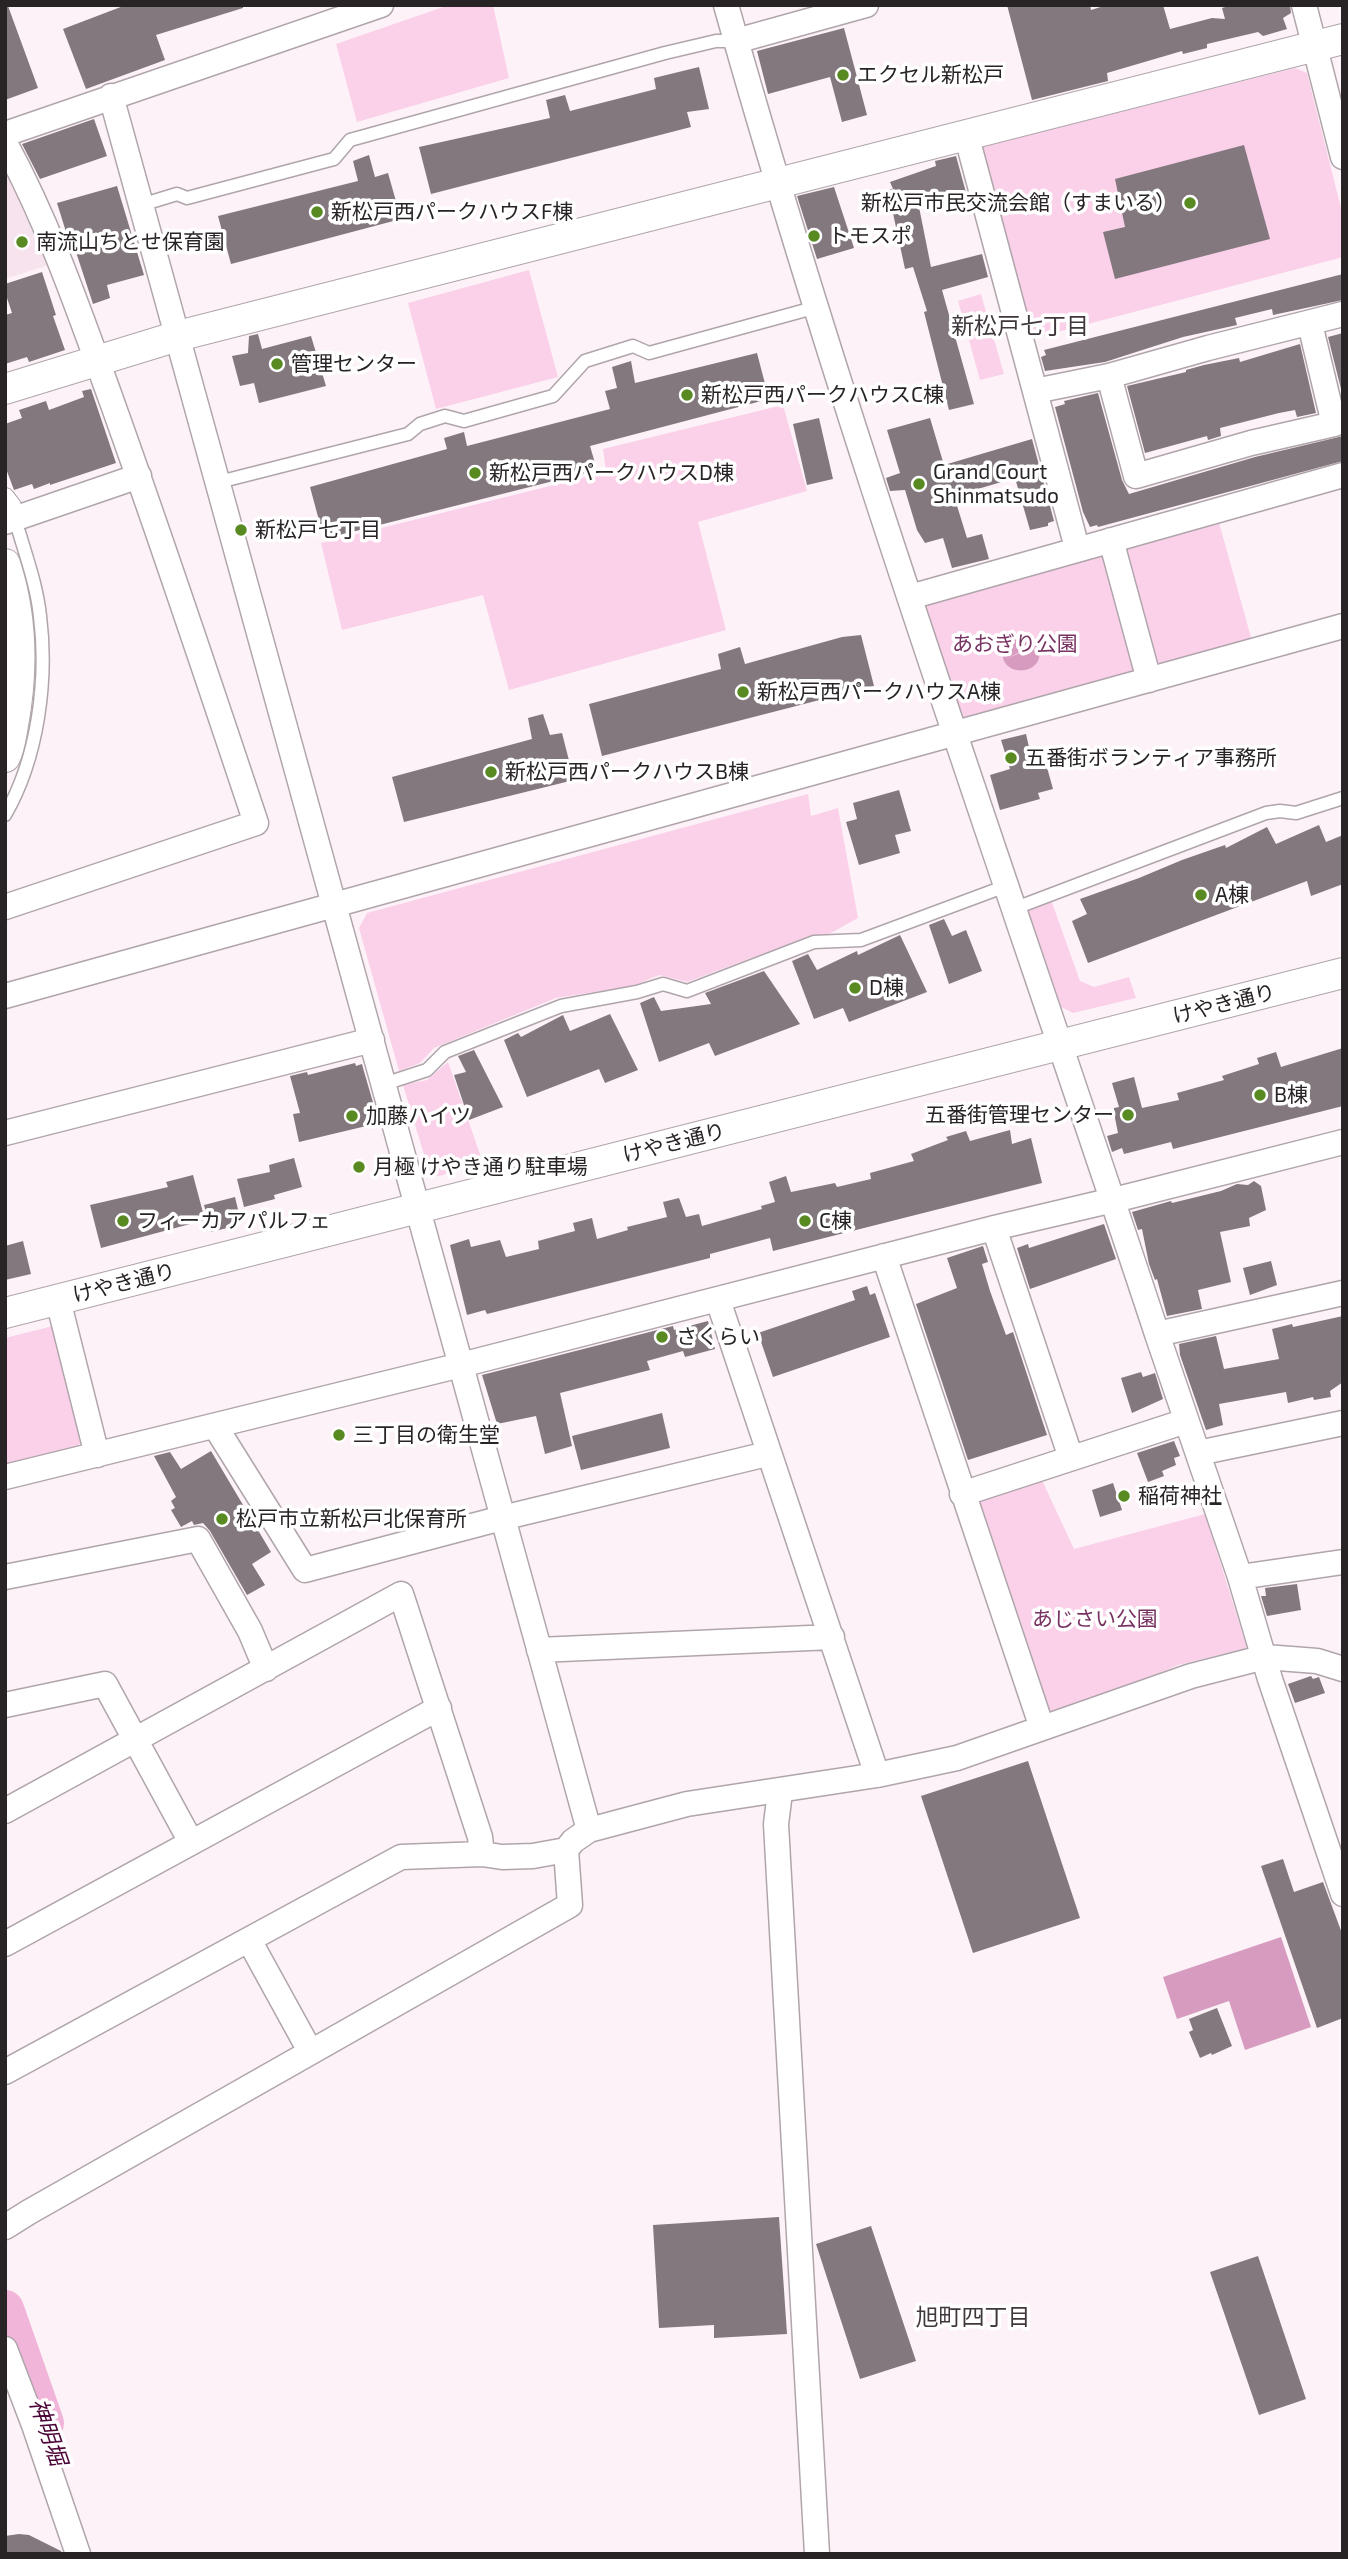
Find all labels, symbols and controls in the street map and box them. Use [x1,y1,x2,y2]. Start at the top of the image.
place label: エクセル新松戸 [857,62,1004,88]
marker: エクセル新松戸 [835,67,851,83]
place label: 新松戸市民交流会館（すまいる） [861,190,1176,216]
marker: 新松戸市民交流会館（すまいる） [1182,195,1198,211]
place label: 新松戸西パークハウスF棟 [331,199,573,225]
marker: 新松戸西パークハウスF棟 [309,204,325,220]
place label: トモスポ [828,223,912,249]
marker: トモスポ [806,228,822,244]
place label: 南流山ちとせ保育園 [36,229,225,255]
marker: 南流山ちとせ保育園 [14,234,30,250]
district label: 新松戸七丁目 [951,312,1089,340]
place label: 管理センター [291,351,417,377]
marker: 管理センター [269,356,285,372]
place label: 新松戸西パークハウスC棟 [701,382,944,408]
marker: 新松戸西パークハウスC棟 [679,387,695,403]
place label: Grand Court Shinmatsudo [933,459,1059,509]
place label: 新松戸西パークハウスD棟 [489,460,734,486]
marker: 新松戸西パークハウスD棟 [467,465,483,481]
marker: Grand Court Shinmatsudo [911,476,927,492]
place label: 新松戸七丁目 [255,517,381,543]
marker: 新松戸七丁目 [233,522,249,538]
park label: あおぎり公園 [952,631,1078,657]
place label: 新松戸西パークハウスA棟 [757,679,1001,705]
marker: 新松戸西パークハウスA棟 [735,684,751,700]
place label: 五番街ボランティア事務所 [1025,745,1277,771]
marker: 五番街ボランティア事務所 [1003,750,1019,766]
place label: 新松戸西パークハウスB棟 [505,759,749,785]
marker: 新松戸西パークハウスB棟 [483,764,499,780]
place label: A棟 [1215,882,1249,908]
marker: A棟 [1193,887,1209,903]
place label: D棟 [869,975,904,1001]
street label: けやき通り [1170,979,1278,1029]
marker: D棟 [847,980,863,996]
place label: B棟 [1274,1082,1308,1108]
marker: B棟 [1252,1087,1268,1103]
place label: 五番街管理センター [925,1102,1114,1128]
place label: 加藤ハイツ [366,1103,471,1129]
marker: 五番街管理センター [1120,1107,1136,1123]
marker: 加藤ハイツ [344,1108,360,1124]
street label: けやき通り [620,1118,728,1168]
place label: 月極 けやき通り駐車場 [373,1154,588,1180]
marker: 月極 けやき通り駐車場 [351,1159,367,1175]
place label: フィーカ アパルフェ [137,1208,331,1234]
place label: C棟 [819,1208,852,1234]
marker: フィーカ アパルフェ [115,1213,131,1229]
marker: C棟 [797,1213,813,1229]
street label: けやき通り [70,1258,178,1308]
place label: さくらい [676,1324,760,1350]
marker: さくらい [654,1329,670,1345]
place label: 三丁目の衛生堂 [353,1422,500,1448]
marker: 三丁目の衛生堂 [331,1427,347,1443]
place label: 稲荷神社 [1138,1483,1222,1509]
marker: 稲荷神社 [1116,1488,1132,1504]
place label: 松戸市立新松戸北保育所 [236,1506,467,1532]
marker: 松戸市立新松戸北保育所 [214,1511,230,1527]
park label: あじさい公園 [1032,1606,1158,1632]
district label: 旭町四丁目 [916,2303,1030,2331]
water label: 神明堀 [24,2395,72,2469]

